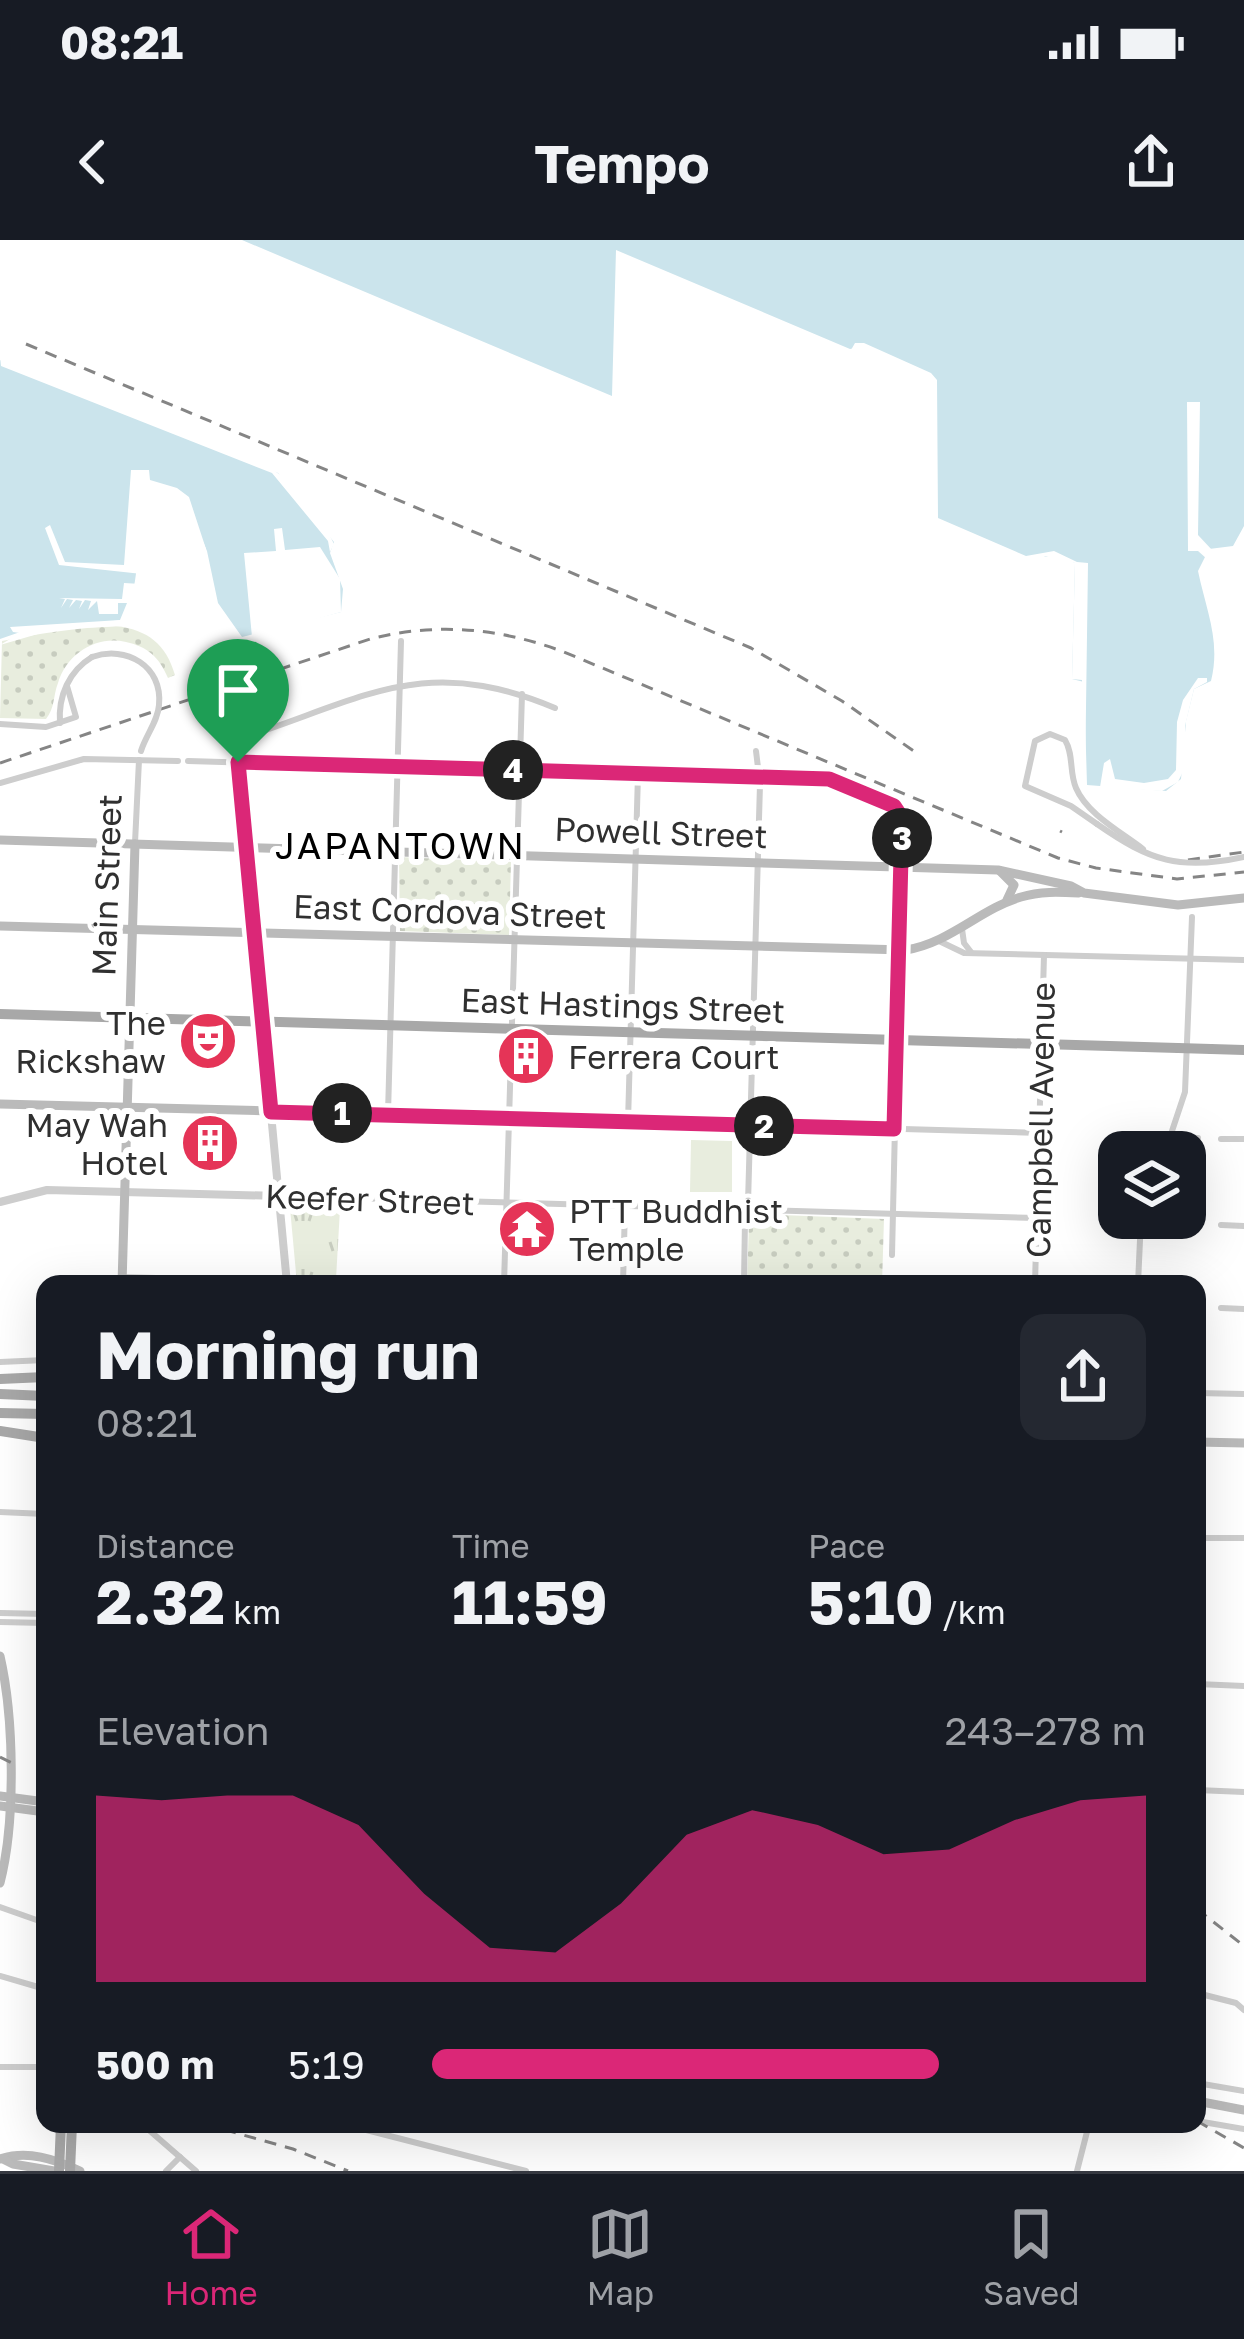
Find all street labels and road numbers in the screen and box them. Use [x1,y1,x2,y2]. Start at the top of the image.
street label: Main Street [83,793,129,977]
street label: Powell Street [554,809,768,855]
street label: East Cordova Street [293,886,607,936]
street label: East Hastings Street [460,980,786,1030]
street label: Campbell Avenue [1018,982,1062,1258]
street label: Keefer Street [265,1176,475,1222]

